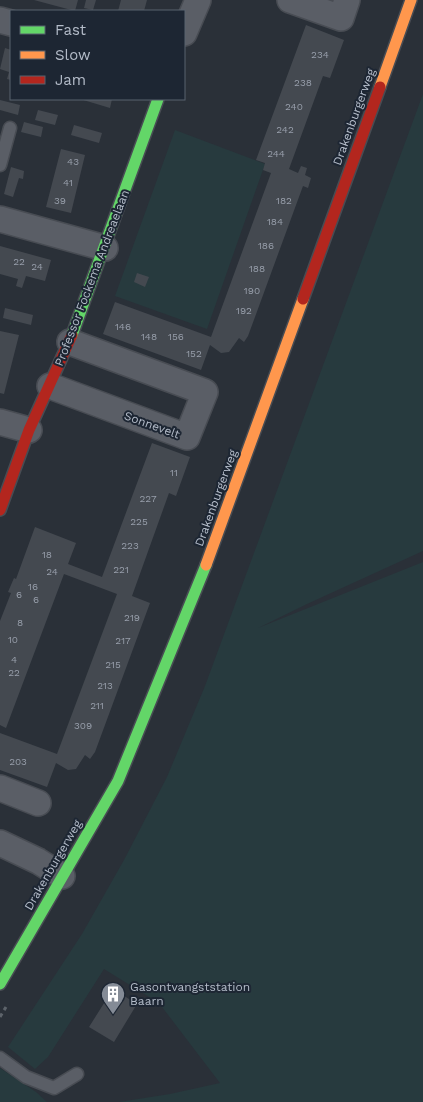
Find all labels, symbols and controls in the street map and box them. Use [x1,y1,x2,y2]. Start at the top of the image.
legend [10,10,185,100]
text: Fast [55,21,87,39]
text: Slow [55,46,91,64]
house number: 234 [311,49,329,60]
street label: Drakenburgerweg [330,66,378,167]
text: Jam [55,71,86,89]
house number: 238 [294,77,312,88]
house number: 240 [285,101,303,112]
house number: 242 [276,124,294,135]
house number: 244 [267,148,285,159]
house number: 43 [67,156,79,167]
house number: 41 [63,177,73,188]
street label: Professor Fockema Andreaelaan [52,188,132,368]
house number: 39 [54,195,66,206]
house number: 182 [276,195,292,206]
house number: 184 [267,216,283,227]
house number: 186 [258,240,274,251]
house number: 22 [13,256,25,267]
house number: 24 [31,261,43,272]
house number: 188 [249,263,265,274]
house number: 190 [244,285,260,296]
house number: 192 [236,305,252,316]
house number: 146 [115,321,131,332]
house number: 148 [141,331,157,342]
house number: 156 [168,331,184,342]
house number: 152 [186,348,202,359]
street label: Sonnevelt [122,408,182,442]
street label: Drakenburgerweg [192,447,240,548]
house number: 11 [170,467,178,478]
house number: 227 [139,493,157,504]
house number: 225 [130,516,148,527]
house number: 223 [121,540,139,551]
house number: 18 [42,549,52,560]
house number: 221 [113,564,129,575]
house number: 24 [46,566,58,577]
house number: 16 [28,581,38,592]
house number: 6 [16,589,22,600]
house number: 6 [33,594,39,605]
house number: 219 [124,612,140,623]
house number: 8 [17,617,23,628]
house number: 10 [8,634,18,645]
house number: 217 [115,635,131,646]
house number: 4 [11,654,17,665]
house number: 215 [105,659,121,670]
house number: 22 [8,667,20,678]
house number: 213 [97,680,113,691]
house number: 211 [90,700,104,711]
house number: 309 [74,720,92,731]
house number: 203 [9,756,27,767]
street label: Drakenburgerweg [21,817,85,913]
place label: Gasontvangststation Baarn [130,980,250,1008]
building icon: Gasontvangststation Baarn [100,981,126,1015]

